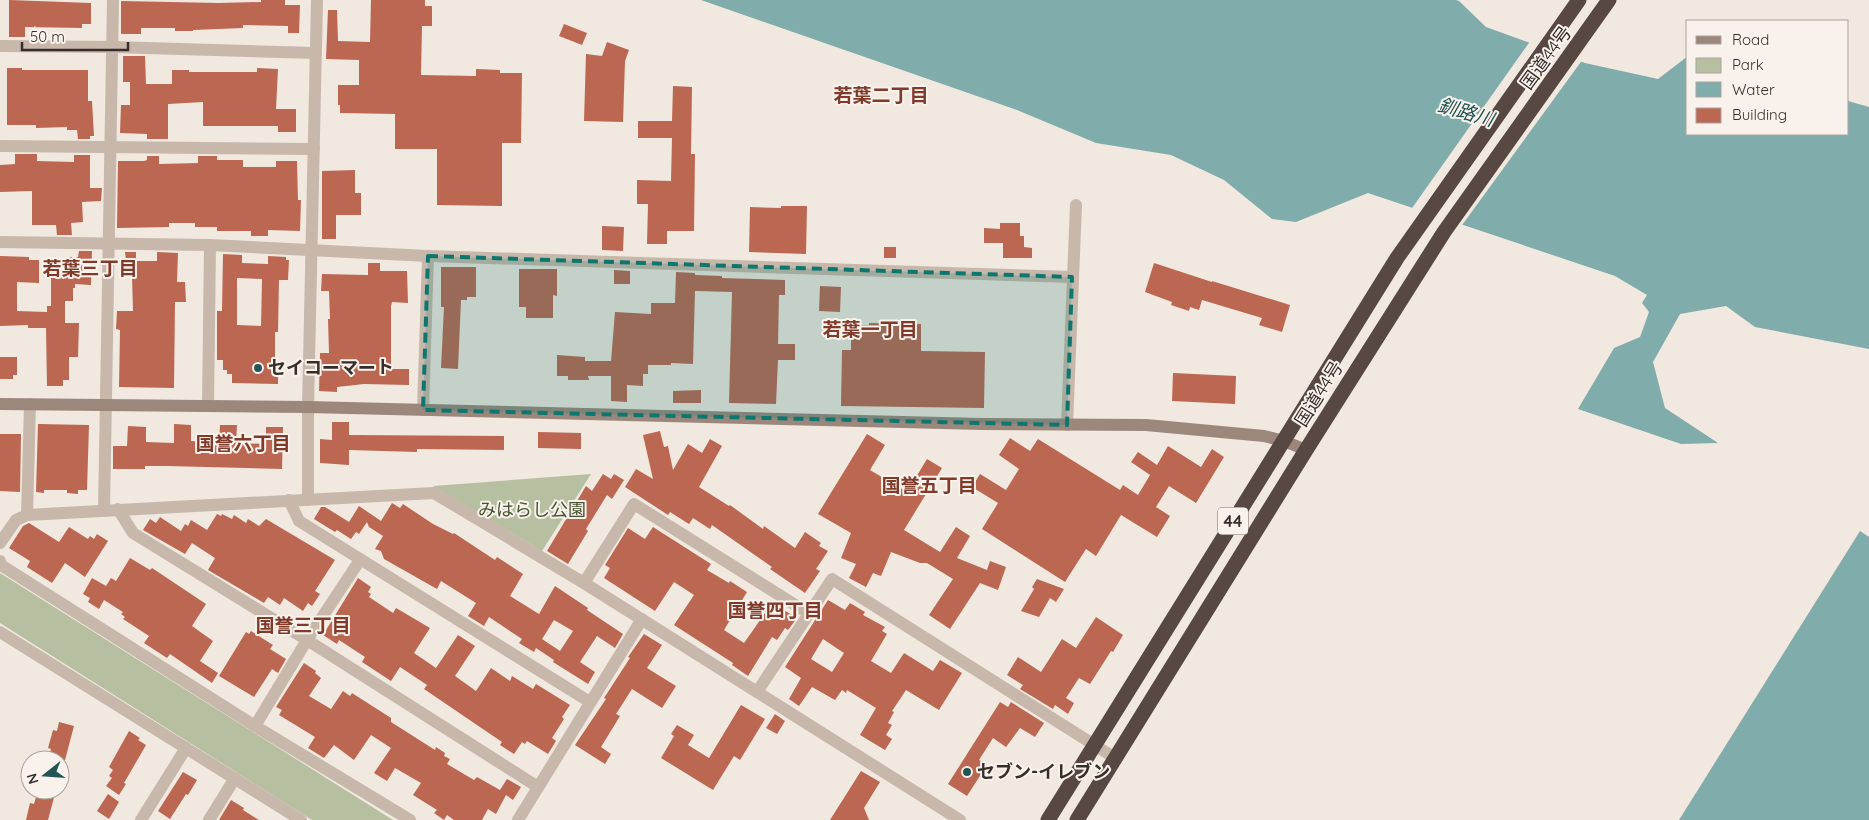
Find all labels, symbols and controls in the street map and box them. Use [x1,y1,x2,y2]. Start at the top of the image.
scale bar [22,20,129,52]
legend [1686,20,1849,135]
street label: 国道44号 [1515,21,1576,94]
text: 50 m [30,27,65,46]
text: Road [1732,30,1769,49]
text: Park [1732,55,1764,74]
text: Water [1732,80,1775,99]
district label: 若葉二丁目 [833,83,929,107]
water label: 釧路川 [1435,93,1499,132]
text: Building [1732,105,1787,124]
district label: 若葉三丁目 [42,256,138,280]
district label: 若葉一丁目 [822,317,918,341]
place label: セイコーマート [268,356,394,379]
street label: 国道44号 [1289,357,1348,431]
marker: セイコーマート [252,362,264,374]
district label: 国誉六丁目 [195,431,291,455]
district label: 国誉五丁目 [881,473,977,497]
park label: みはらし公園 [478,498,586,521]
road number: 44 [1218,508,1248,534]
district label: 国誉四丁目 [727,598,823,622]
district label: 国誉三丁目 [255,613,351,637]
north arrow [20,750,70,800]
place label: セブン-イレブン [977,760,1110,783]
marker: セブン-イレブン [961,766,973,778]
text: N [22,771,43,786]

